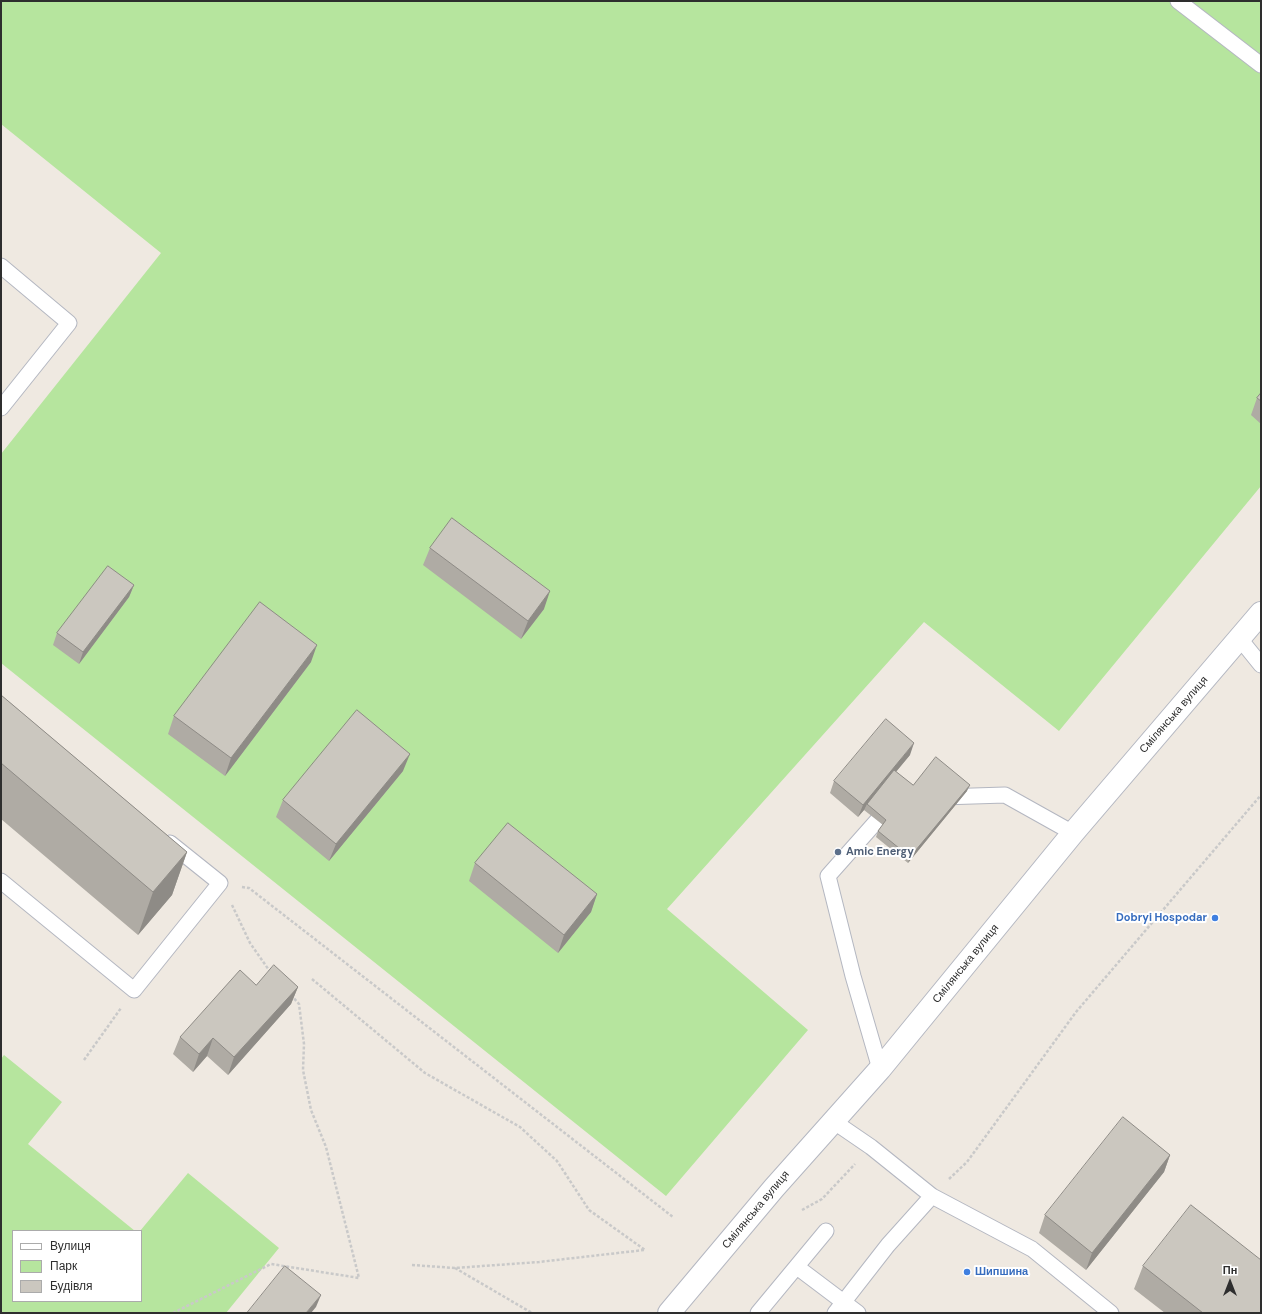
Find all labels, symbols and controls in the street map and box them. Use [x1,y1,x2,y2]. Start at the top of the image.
street label: Смілянська вулиця [1137,674,1211,756]
place label: Amic Energy [846,845,914,859]
marker: Amic Energy [833,847,843,857]
place label: Dobryi Hospodar [1116,911,1207,925]
marker: Dobryi Hospodar [1210,913,1220,923]
street label: Смілянська вулиця [930,922,1002,1006]
street label: Смілянська вулиця [720,1168,792,1252]
legend [12,1230,142,1302]
text: Вулиця [50,1238,91,1254]
text: Парк [50,1258,77,1274]
north arrow [1210,1262,1250,1302]
text: Пн [1223,1263,1237,1277]
place label: Шипшина [975,1265,1028,1279]
marker: Шипшина [962,1267,972,1277]
text: Будівля [50,1278,92,1294]

